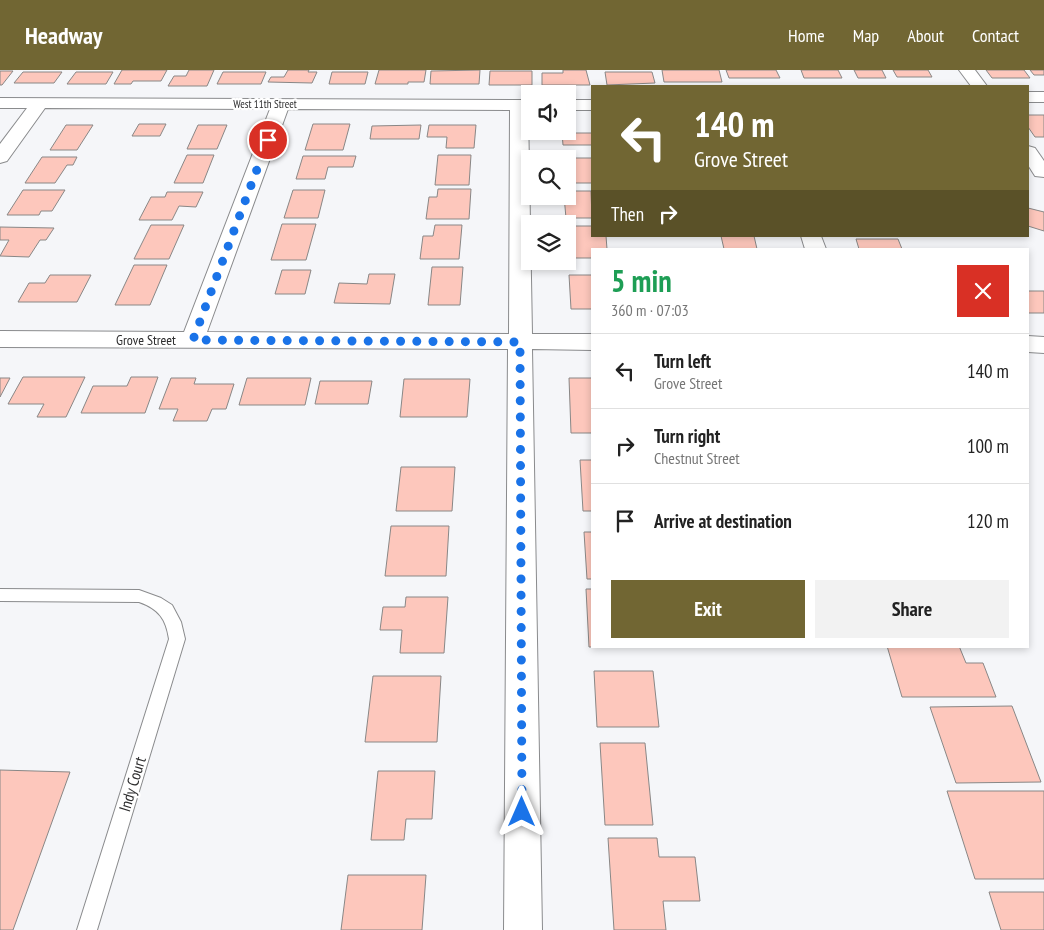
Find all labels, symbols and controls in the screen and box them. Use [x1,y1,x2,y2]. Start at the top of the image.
text: Headway [25,20,102,51]
text: Home [788,24,825,47]
text: Map [853,24,879,47]
text: About [907,24,944,47]
text: Contact [972,24,1019,47]
map controls [521,85,576,270]
button: sound [521,85,576,140]
street label: West 11th Street [233,97,297,111]
text: 140 m [694,101,775,147]
icon: left [611,105,676,170]
pin [247,119,289,161]
icon: arrive [254,126,282,154]
text: Grove Street [694,145,788,173]
button: search [521,150,576,205]
icon: right [654,200,682,228]
text: Then [611,202,644,226]
button: layers [521,215,576,270]
text: 5 min [611,261,672,300]
button: close [957,265,1009,317]
text: 360 m · 07:03 [611,300,689,320]
street label: Grove Street [116,331,176,349]
text: Turn left [654,349,711,373]
icon: left [611,357,639,385]
text: 140 m [967,359,1009,383]
text: Grove Street [654,373,722,393]
text: Turn right [654,424,720,448]
icon: right [611,432,639,460]
text: 100 m [967,434,1009,458]
text: Chestnut Street [654,448,740,468]
icon: arrive [611,507,639,535]
text: Arrive at destination [654,509,792,533]
text: 120 m [967,509,1009,533]
button: Exit [611,580,805,638]
button: Share [815,580,1009,638]
street label: Indy Court [114,753,150,814]
position arrow [495,785,547,837]

